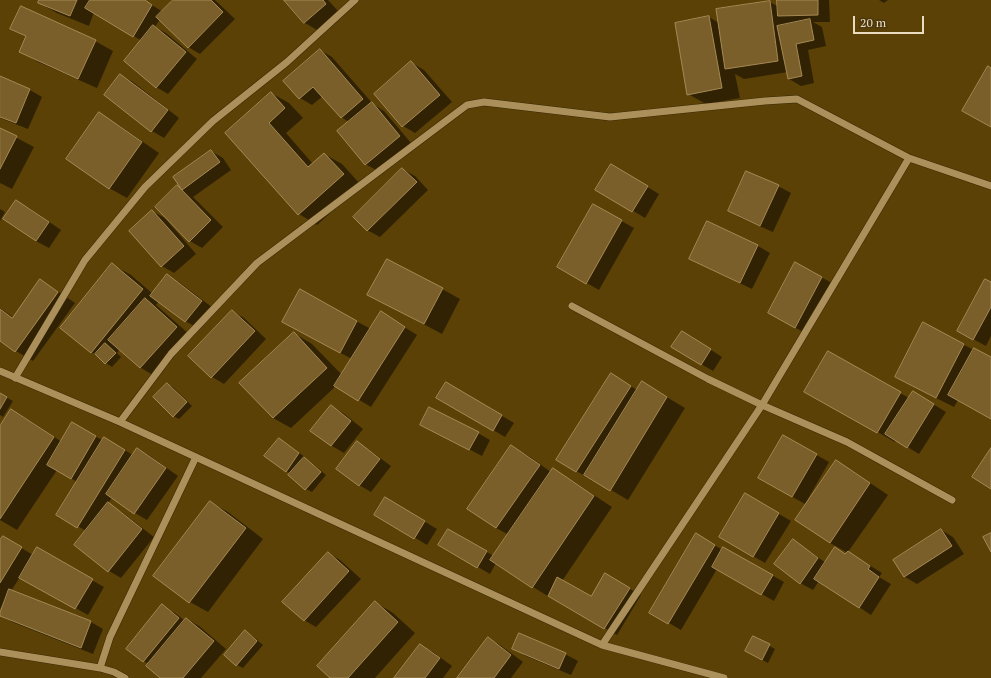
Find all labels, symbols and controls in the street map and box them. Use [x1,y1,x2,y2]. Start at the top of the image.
scale bar [855,8,926,34]
text: 20 m [860,15,886,30]

